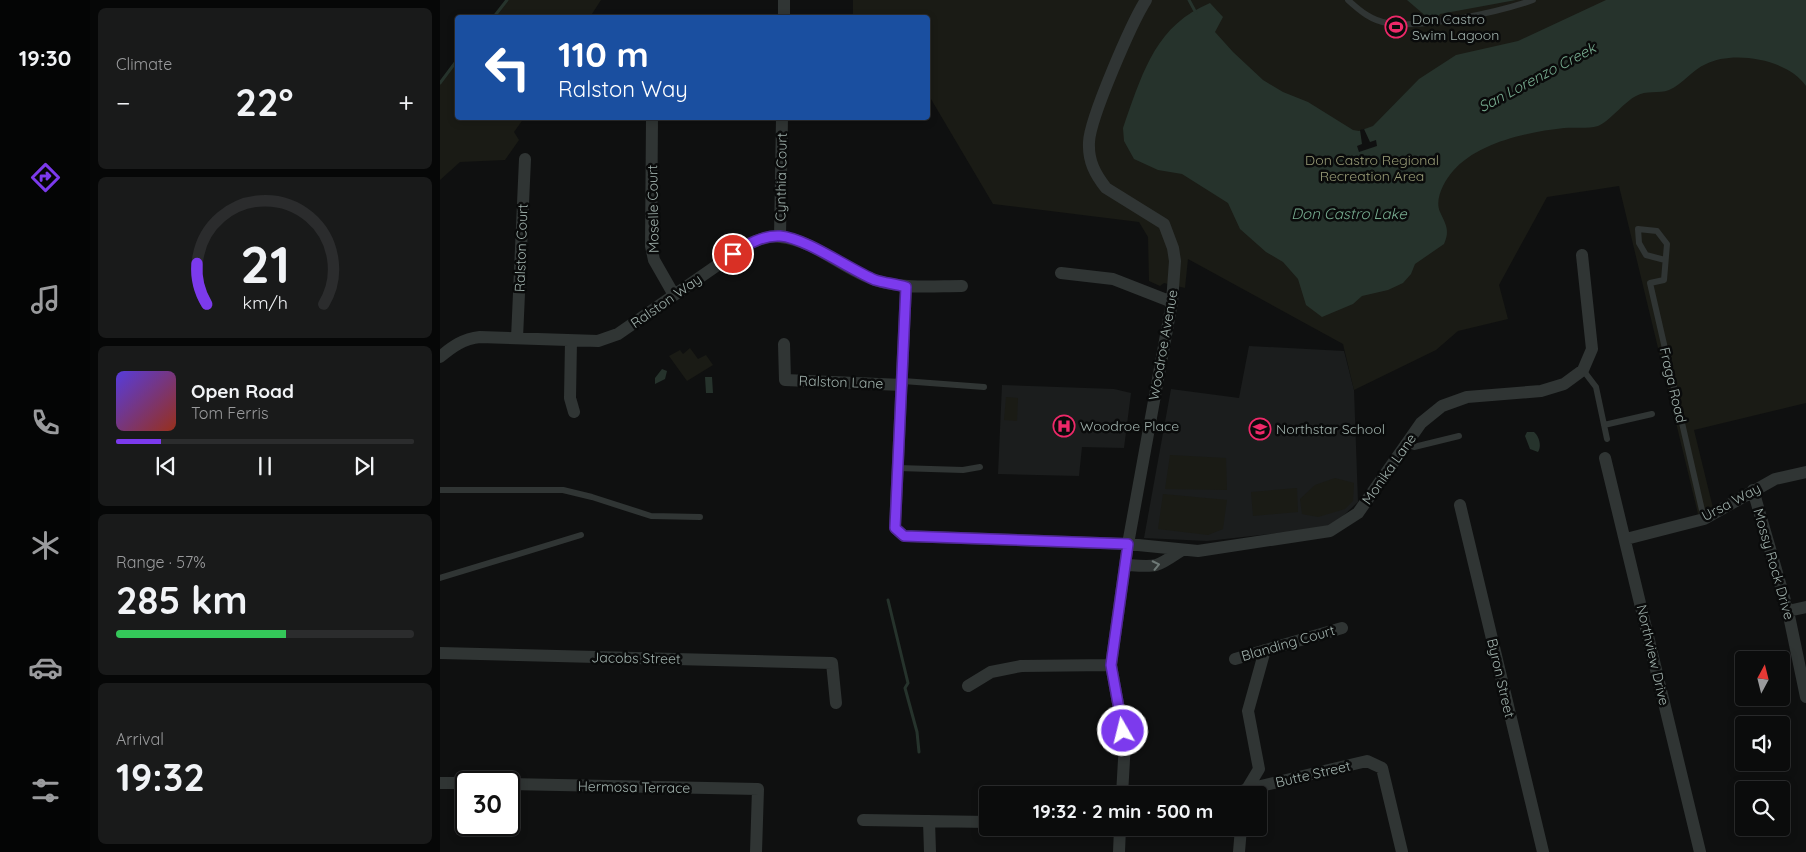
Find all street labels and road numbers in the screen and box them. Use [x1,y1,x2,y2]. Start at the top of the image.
street label: Cynthia Court [771,132,791,222]
street label: Moselle Court [643,164,663,253]
street label: Ralston Court [510,203,532,293]
street label: Ralston Way [627,270,705,332]
street label: Woodroe Avenue [1144,288,1182,402]
street label: Fraga Road [1656,345,1690,425]
street label: Ralston Lane [798,372,884,392]
street label: Monika Lane [1358,430,1420,508]
street label: Ursa Way [1698,479,1764,525]
street label: Mossy Rock Drive [1750,506,1799,622]
street label: Northview Drive [1633,603,1673,707]
street label: Blanding Court [1239,621,1337,665]
street label: Byron Street [1483,637,1519,720]
street label: Jacobs Street [591,648,681,668]
street label: Butte Street [1274,757,1353,791]
street label: Hermosa Terrace [578,777,690,797]

